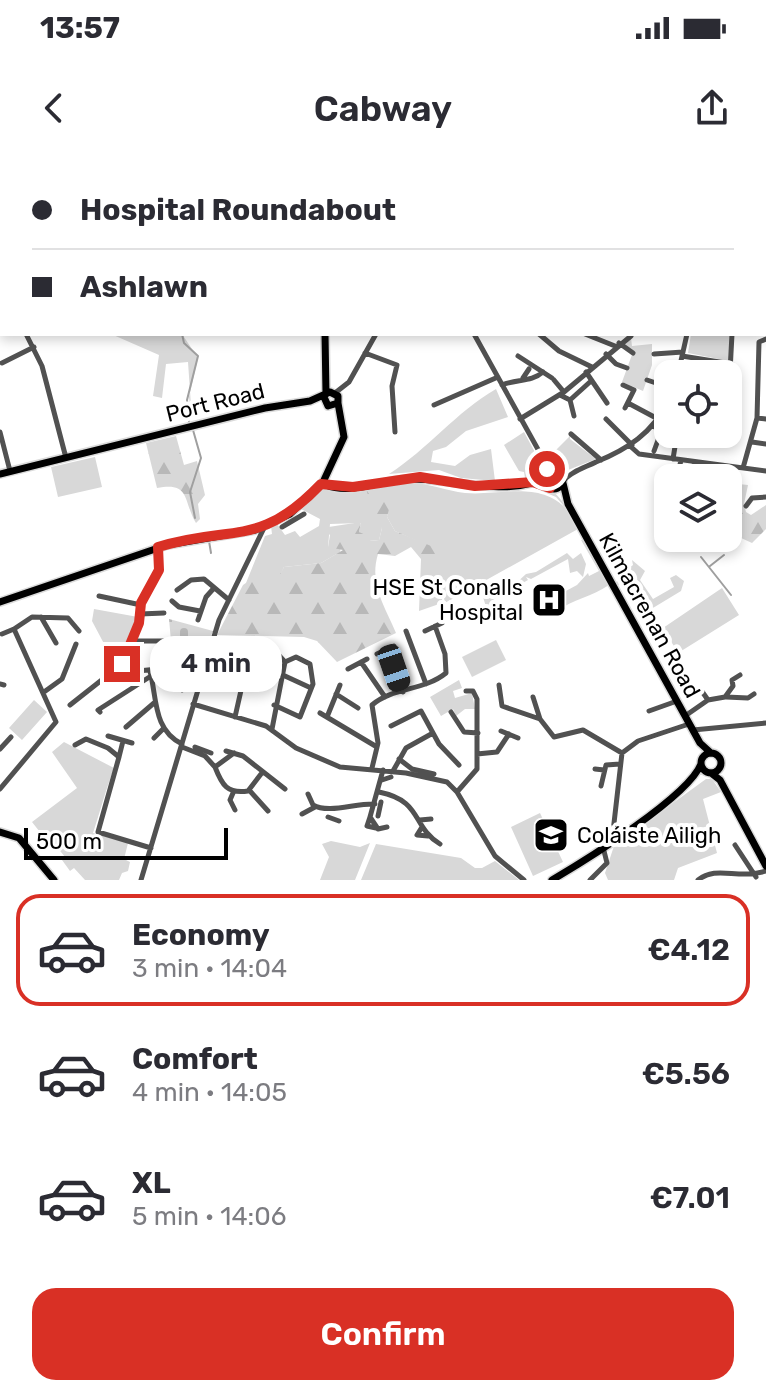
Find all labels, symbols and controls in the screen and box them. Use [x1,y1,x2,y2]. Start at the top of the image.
text: 13:57 [40,10,120,46]
icon: back [32,86,76,130]
icon: share [690,86,734,130]
text: Cabway [314,87,452,130]
text: Hospital Roundabout [80,192,396,228]
text: Ashlawn [80,269,208,305]
map controls [654,360,742,552]
button: locate [654,360,742,448]
street label: Port Road [163,377,267,428]
route start [529,451,565,487]
button: layers [654,464,742,552]
street label: Kilmacrenan Road [593,528,706,702]
place label: HSE St Conalls Hospital [373,574,523,626]
hospital icon: HSE St Conalls Hospital [530,581,568,619]
callout: 4 min [150,636,282,692]
car [375,641,413,695]
route end [104,646,140,682]
text: 4 min [181,648,251,679]
school or university icon: Coláiste Ailigh [532,816,570,854]
place label: Coláiste Ailigh [577,822,721,849]
scale bar [24,824,228,860]
text: 500 m [36,828,102,855]
icon: car [36,914,108,986]
text: Economy [132,917,270,953]
text: €4.12 [647,932,730,968]
text: 3 min · 14:04 [132,953,287,984]
icon: car [36,1038,108,1110]
text: Comfort [132,1041,258,1077]
text: €5.56 [642,1056,730,1092]
text: 4 min · 14:05 [132,1077,287,1108]
icon: car [36,1162,108,1234]
text: XL [132,1165,171,1201]
text: €7.01 [649,1180,730,1216]
text: 5 min · 14:06 [132,1201,286,1232]
button: Confirm [32,1288,734,1380]

